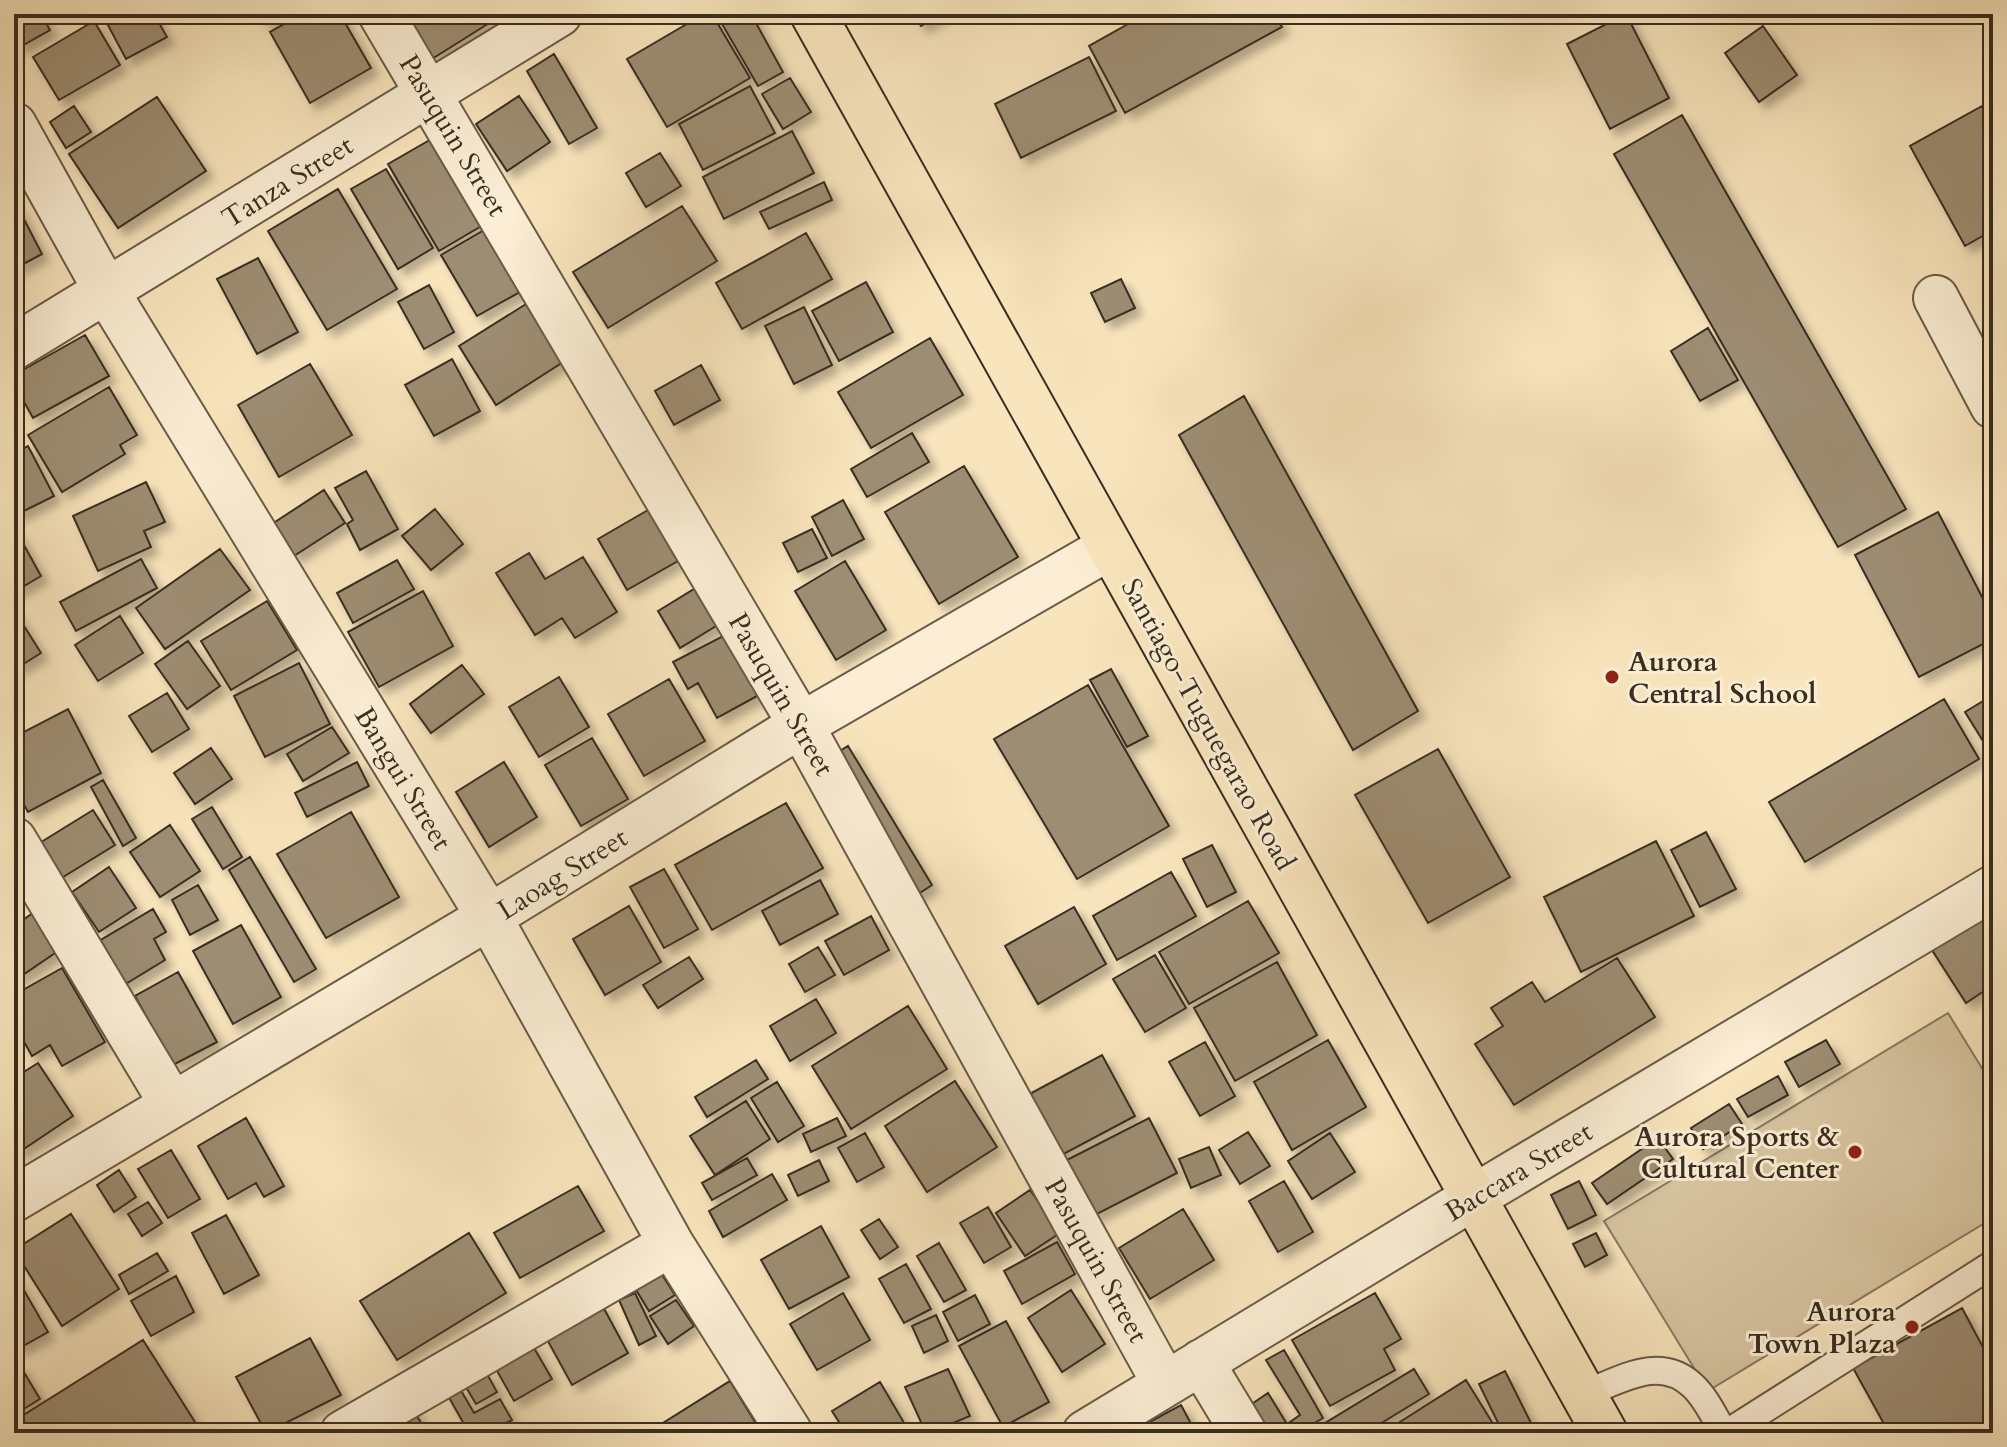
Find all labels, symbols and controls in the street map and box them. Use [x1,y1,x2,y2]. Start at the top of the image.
street label: Pasuquin Street [390,48,516,224]
street label: Tanza Street [215,126,360,237]
street label: Santiago-Tuguegarao Road [1112,572,1304,877]
street label: Pasuquin Street [719,606,843,783]
place label: Aurora Central School [1628,643,1817,713]
marker: Aurora Central School [1603,668,1621,686]
street label: Bangui Street [345,700,461,857]
street label: Laoag Street [490,819,635,929]
street label: Baccara Street [1438,1113,1600,1231]
place label: Aurora Sports & Cultural Center [1634,1118,1840,1188]
marker: Aurora Sports & Cultural Center [1846,1143,1864,1161]
street label: Pasuquin Street [1035,1171,1157,1350]
place label: Aurora Town Plaza [1748,1293,1896,1363]
marker: Aurora Town Plaza [1903,1318,1921,1336]

